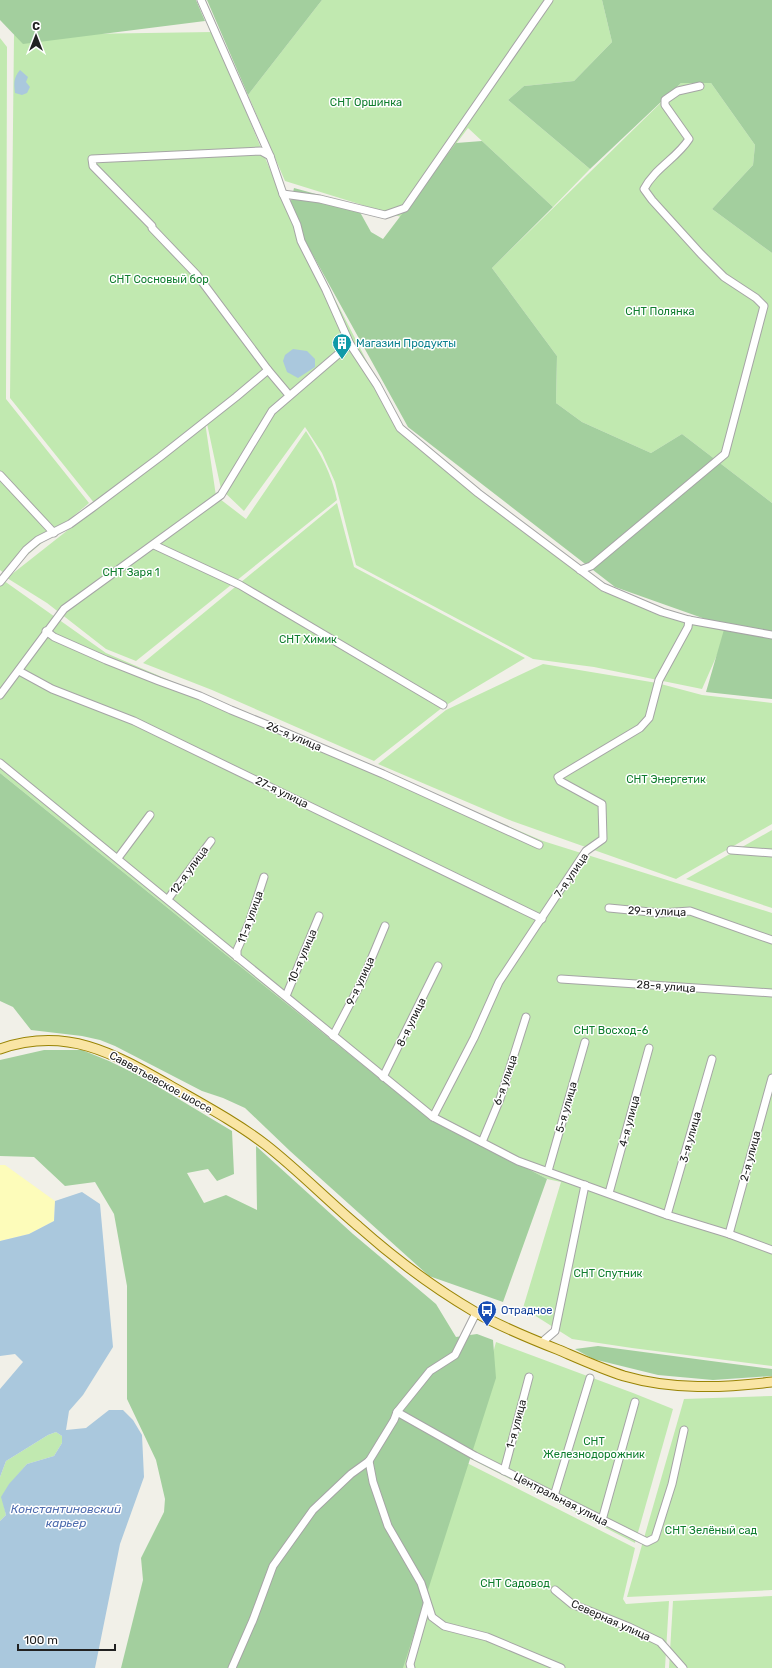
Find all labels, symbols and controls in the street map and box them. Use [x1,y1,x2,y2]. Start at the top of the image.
north arrow [16,16,56,56]
text: С [32,20,40,33]
park label: СНТ Оршинка [330,96,402,109]
park label: СНТ Сосновый бор [109,273,209,286]
park label: СНТ Полянка [625,305,695,318]
building icon: Магазин Продукты [331,332,353,360]
place label: Магазин Продукты [356,337,456,350]
park label: СНТ Заря 1 [102,566,160,579]
park label: СНТ Химик [279,633,337,646]
street label: 26-я улица [264,719,323,754]
park label: СНТ Энергетик [626,773,706,786]
street label: 27-я улица [253,774,310,811]
street label: 12-я улица [168,844,211,897]
street label: 7-я улица [552,851,591,900]
street label: 11-я улица [235,889,266,945]
street label: 29-я улица [628,904,686,919]
street label: 10-я улица [285,927,320,985]
street label: 9-я улица [344,955,377,1008]
street label: 28-я улица [636,978,696,995]
street label: 8-я улица [394,996,429,1049]
park label: СНТ Восход-6 [574,1024,649,1037]
street label: Савватьевское шоссе [107,1049,214,1116]
street label: 6-я улица [491,1053,520,1107]
street label: 5-я улица [553,1080,580,1134]
street label: 4-я улица [616,1094,643,1148]
street label: 3-я улица [677,1110,704,1164]
street label: 2-я улица [737,1129,763,1183]
park label: СНТ Спутник [573,1267,643,1280]
bus stop icon: Отрадное [476,1299,498,1327]
place label: Отрадное [501,1304,552,1317]
street label: 1-я улица [504,1398,529,1450]
park label: СНТ Железнодорожник [543,1435,645,1461]
street label: Центральная улица [511,1470,610,1529]
water label: Константиновский карьер [11,1502,121,1530]
park label: СНТ Зелёный сад [665,1524,758,1537]
park label: СНТ Садовод [480,1577,550,1590]
street label: Северная улица [569,1597,652,1644]
scale bar [18,1626,115,1652]
text: 100 m [24,1633,58,1647]

